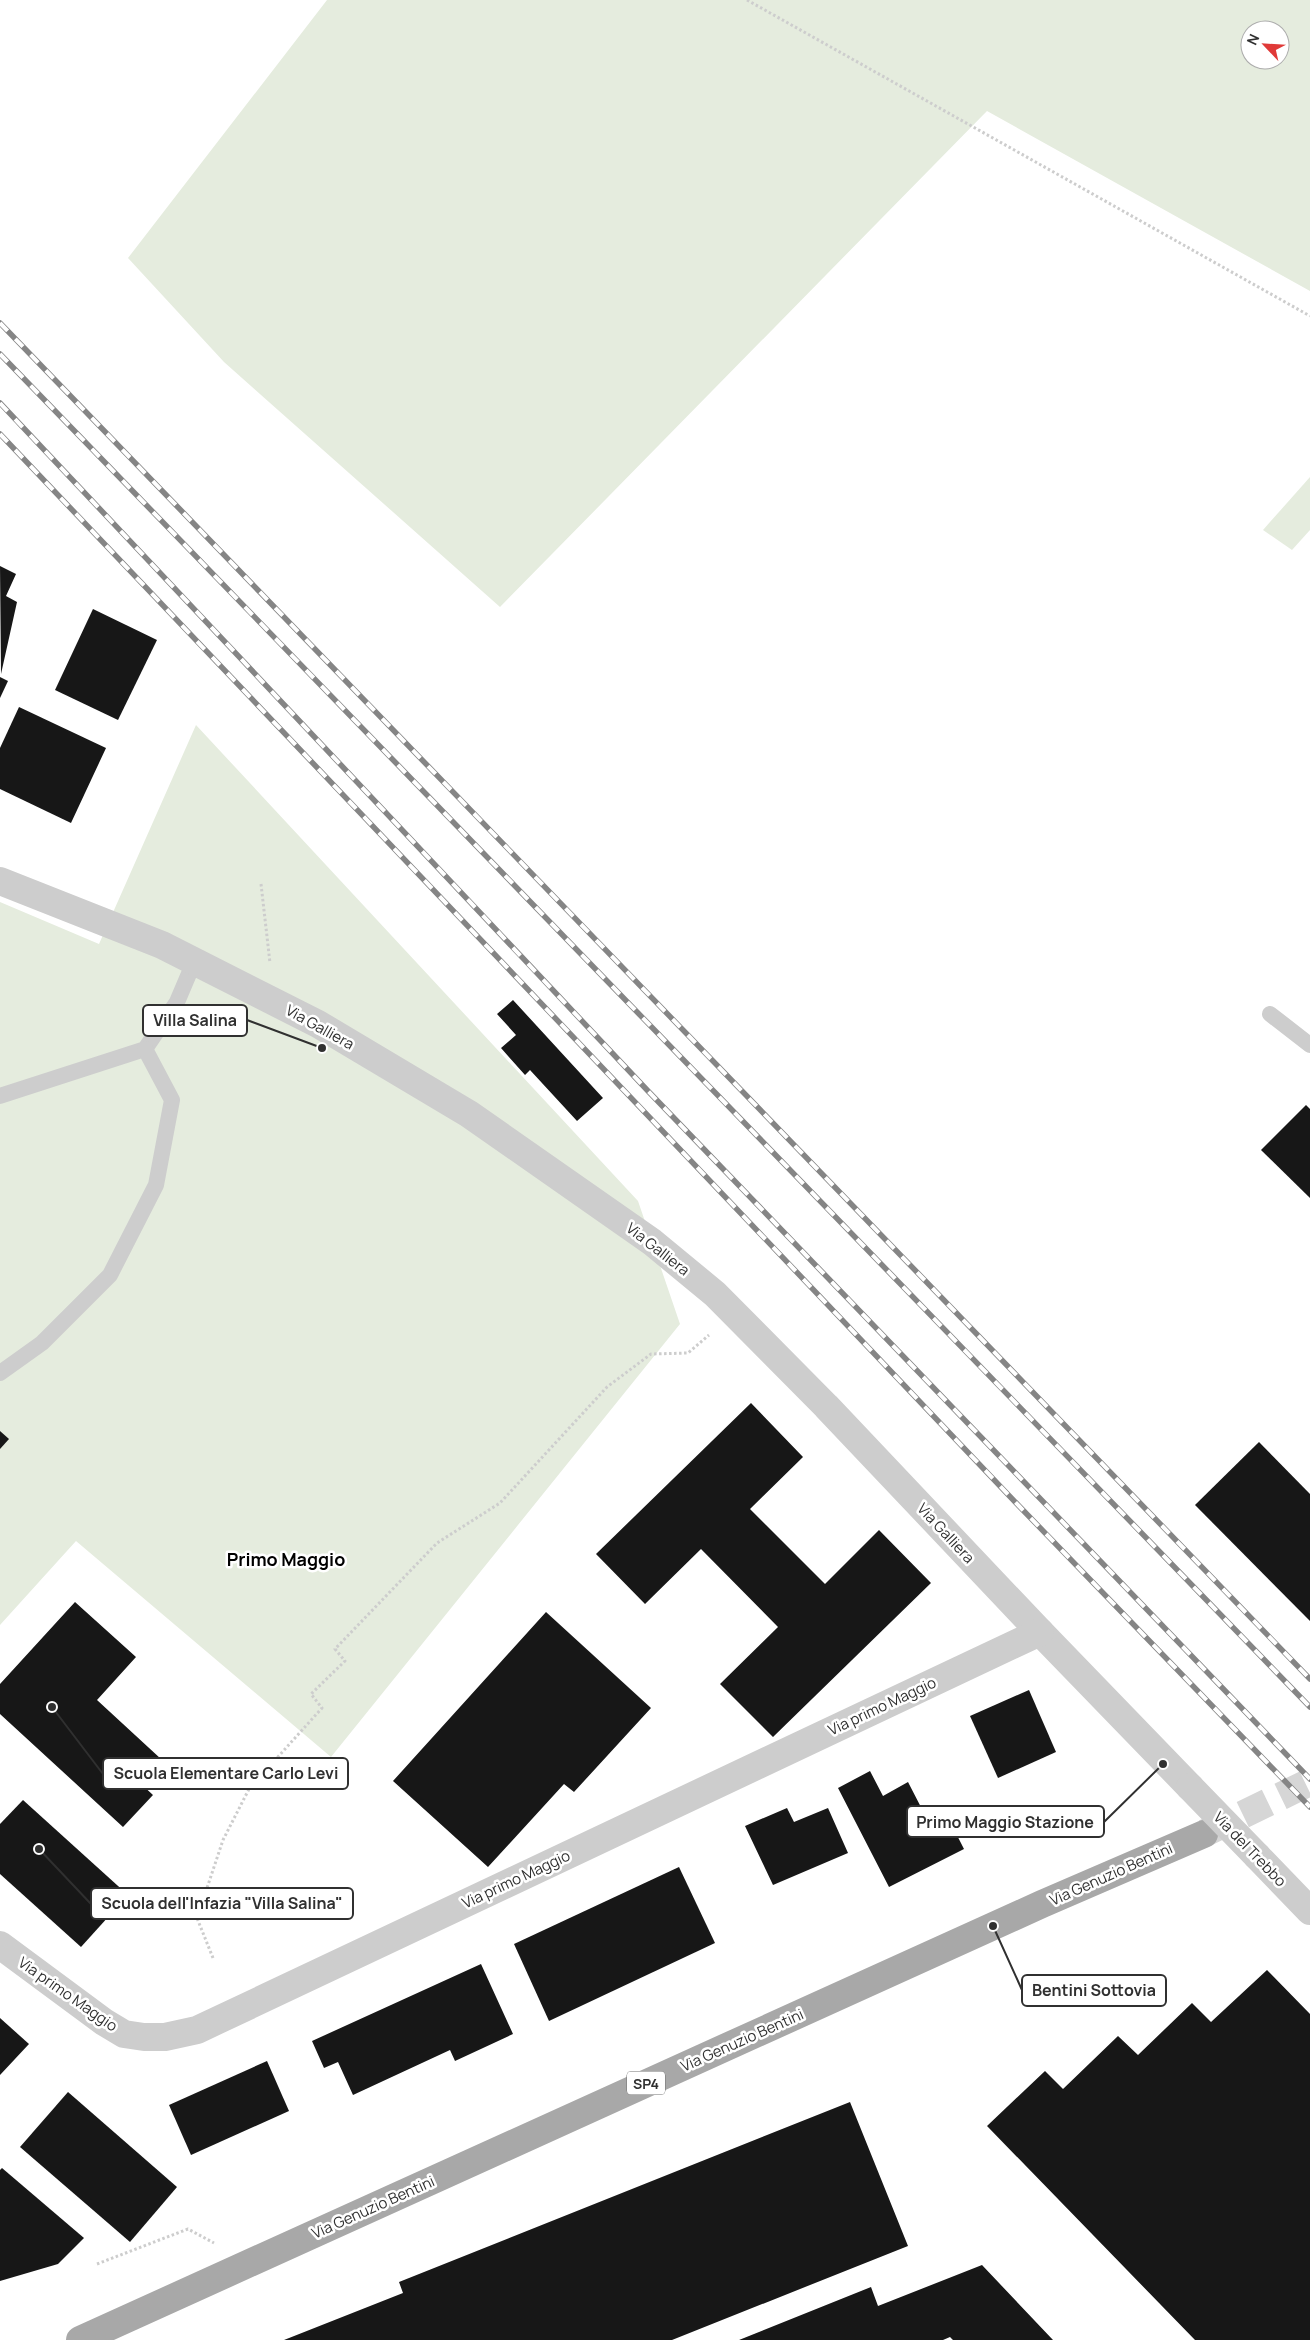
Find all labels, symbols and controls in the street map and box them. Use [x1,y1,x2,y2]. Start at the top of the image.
north arrow [1240,20,1290,70]
text: N [1242,31,1264,48]
street label: Via Galliera [282,1000,358,1054]
callout: Villa Salina [143,1005,247,1036]
text: Villa Salina [153,1009,237,1031]
street label: Via Galliera [622,1218,694,1280]
street label: Via Galliera [913,1498,979,1568]
district label: Primo Maggio [227,1547,345,1571]
street label: Via primo Maggio [825,1672,940,1740]
callout: Scuola Elementare Carlo Levi [103,1758,348,1789]
text: Scuola Elementare Carlo Levi [114,1762,338,1784]
callout: Primo Maggio Stazione [907,1806,1104,1837]
street label: Via del Trebbo [1209,1807,1291,1891]
text: Primo Maggio Stazione [916,1811,1094,1833]
street label: Via Genuzio Bentini [1046,1837,1176,1911]
street label: Via primo Maggio [459,1845,574,1913]
callout: Scuola dell'Infazia "Villa Salina" [91,1888,353,1919]
text: Scuola dell'Infazia "Villa Salina" [101,1892,343,1914]
street label: Via primo Maggio [14,1952,122,2036]
callout: Bentini Sottovia [1022,1975,1166,2006]
text: Bentini Sottovia [1032,1979,1156,2001]
street label: Via Genuzio Bentini [677,2003,807,2077]
road number: SP4 [627,2072,665,2094]
street label: Via Genuzio Bentini [308,2170,438,2244]

